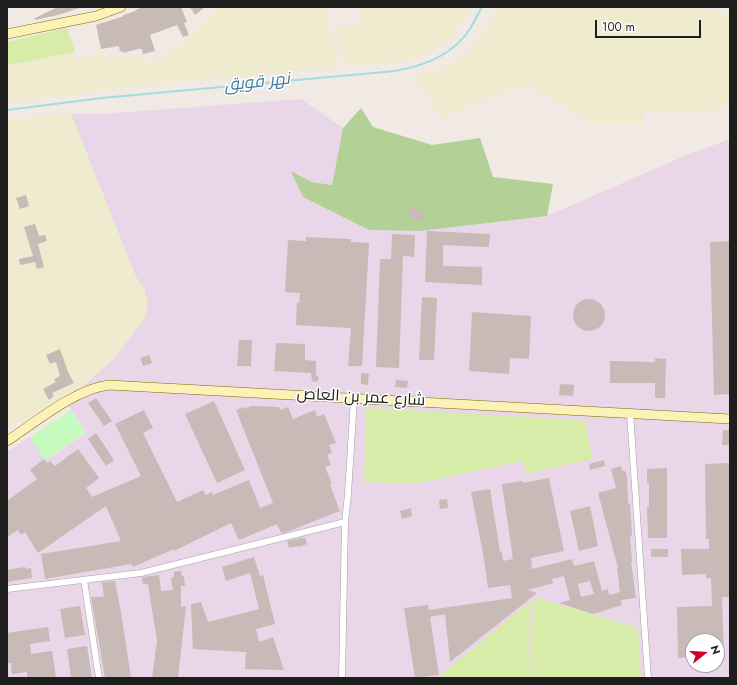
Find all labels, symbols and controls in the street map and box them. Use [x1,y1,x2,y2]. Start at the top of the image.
scale bar [597,12,703,38]
text: 100 m [602,18,635,36]
water label: نهر قويق [223,69,291,97]
street label: شارع عمر بن العاص [296,385,426,411]
north arrow [685,633,725,673]
text: N [707,643,724,656]

